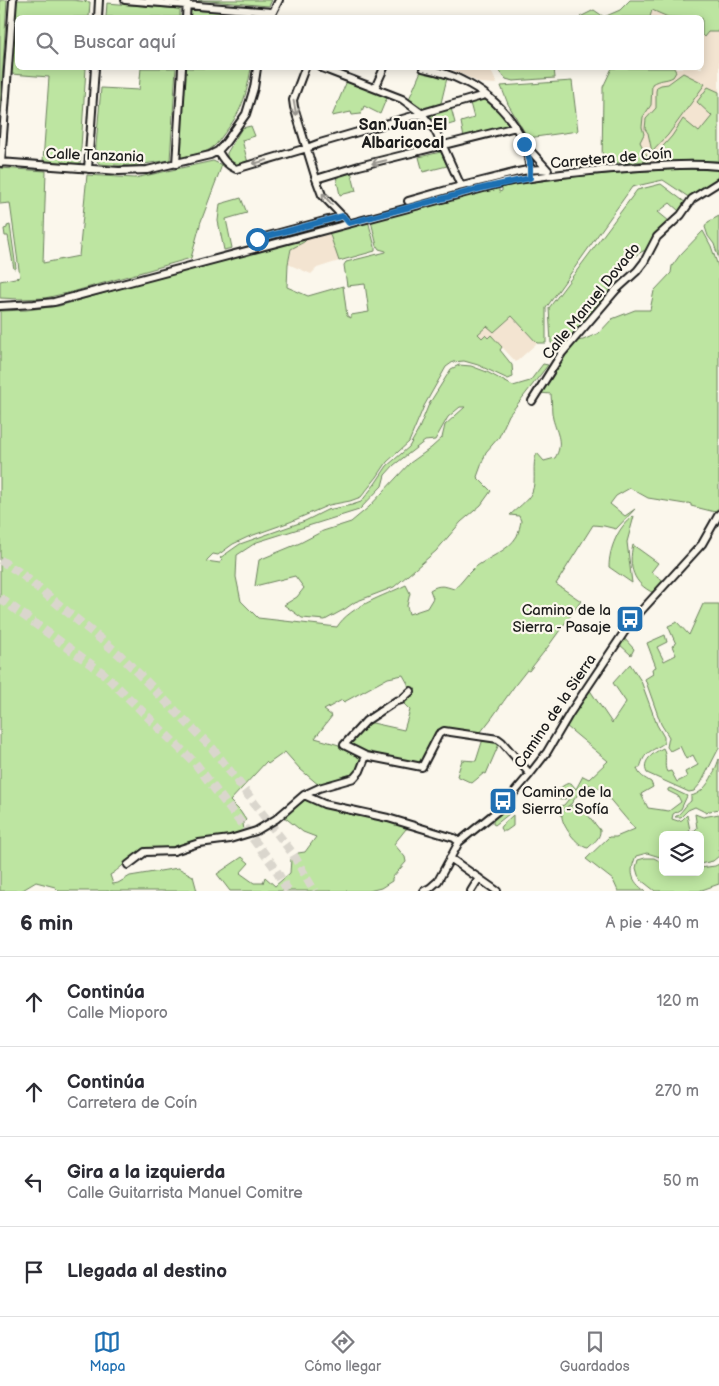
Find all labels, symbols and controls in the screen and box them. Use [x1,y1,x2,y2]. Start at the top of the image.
search box [15,15,704,70]
icon: search [33,29,61,57]
text: Buscar aquí [73,31,176,54]
one-way arrow [291,99,300,115]
district label: San Juan-El Albaricocal [359,116,447,153]
route end [513,133,536,156]
street label: Calle Tanzania [45,144,145,167]
street label: Carretera de Coín [549,144,673,173]
one-way arrow [252,157,268,167]
one-way arrow [371,157,387,167]
one-way arrow [321,193,332,206]
route start [246,228,269,251]
street label: Calle Manuel Dovado [538,239,644,364]
place label: Camino de la Sierra - Pasaje [512,601,611,637]
bus stop icon: Camino de la Sierra - Pasaje [615,604,645,634]
street label: Camino de la Sierra [510,651,601,772]
place label: Camino de la Sierra - Sofía [522,783,611,819]
bus stop icon: Camino de la Sierra - Sofía [488,786,518,816]
map controls [659,831,704,876]
button: layers [659,831,704,876]
text: 6 min [20,911,73,936]
text: A pie · 440 m [605,914,699,933]
text: Continúa [67,981,145,1004]
icon: ahead [20,988,48,1016]
text: 120 m [656,992,699,1011]
text: Calle Mioporo [67,1004,168,1023]
text: Continúa [67,1071,145,1094]
icon: ahead [20,1078,48,1106]
text: 270 m [655,1082,699,1101]
text: Carretera de Coín [67,1094,197,1113]
text: Gira a la izquierda [67,1161,225,1184]
icon: left [20,1168,48,1196]
text: 50 m [663,1172,699,1191]
text: Calle Guitarrista Manuel Comitre [67,1184,303,1203]
icon: arrive [20,1258,48,1286]
text: Llegada al destino [67,1260,227,1283]
tab: Mapa [89,1328,125,1375]
tab: Cómo llegar [304,1328,381,1375]
tab: Guardados [560,1328,630,1375]

